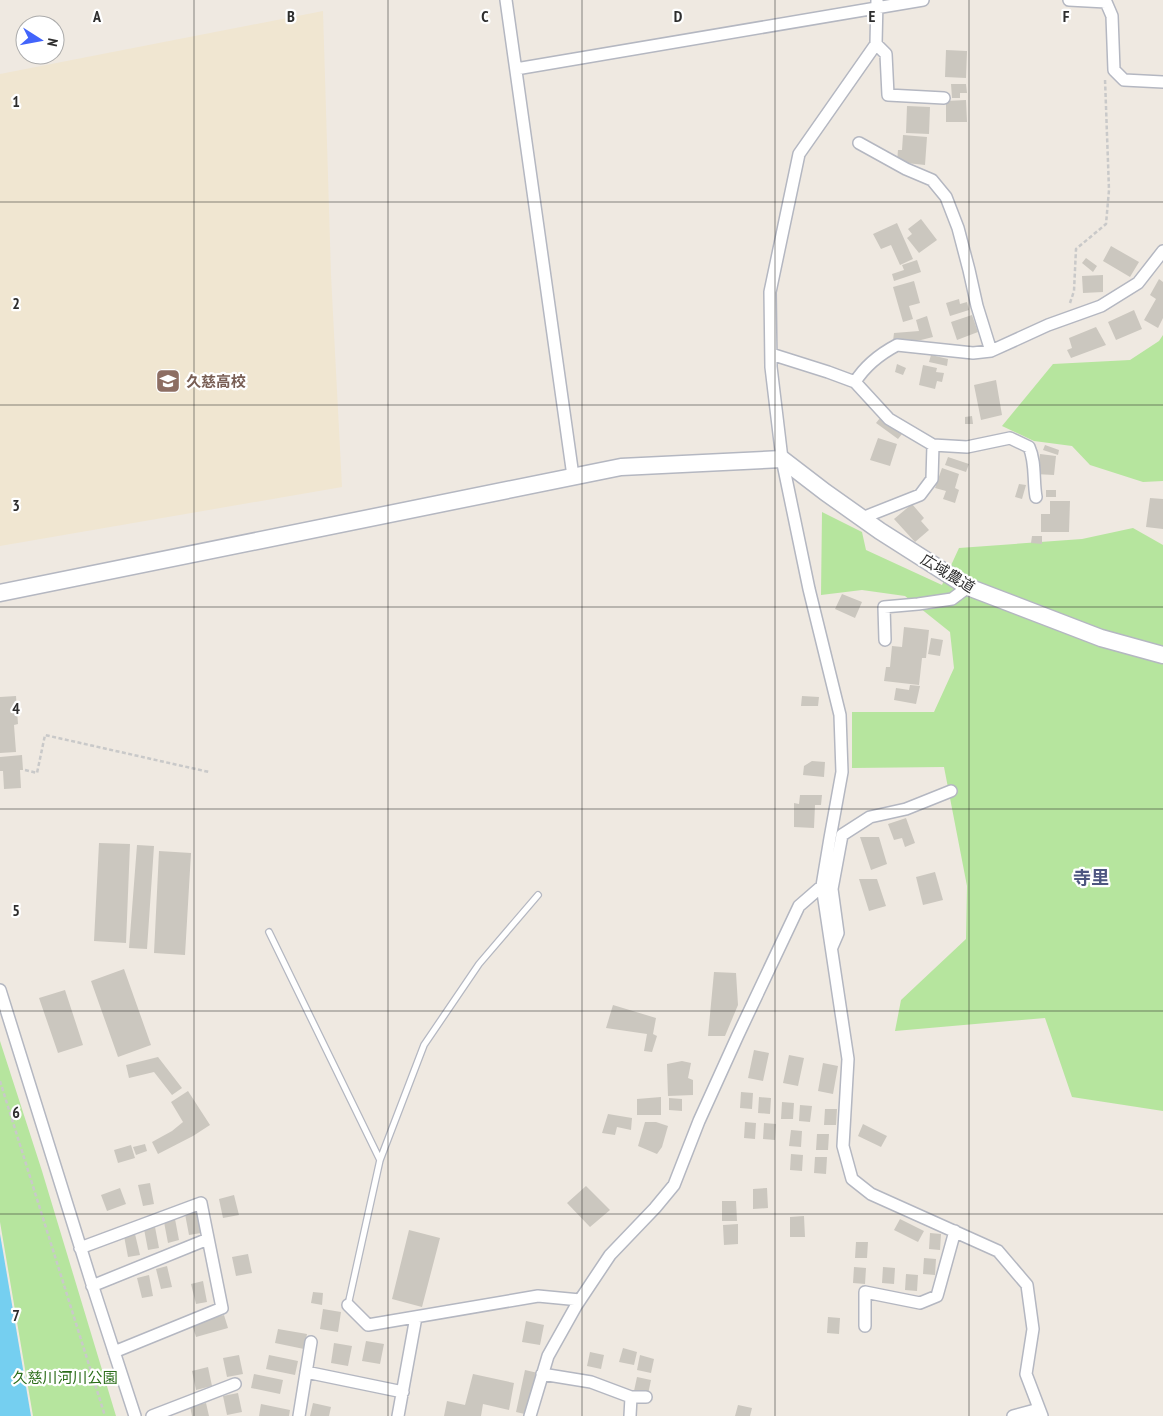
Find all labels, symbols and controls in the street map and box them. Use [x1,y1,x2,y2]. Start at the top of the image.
text: A [92,6,102,26]
text: B [287,6,295,26]
text: C [481,6,489,26]
text: D [674,6,683,26]
text: E [869,6,876,26]
text: F [1063,6,1070,26]
north arrow [15,15,65,65]
text: N [43,37,62,48]
text: 1 [12,91,20,111]
text: 2 [12,293,20,313]
school or university icon: 久慈高校 [155,368,181,394]
place label: 久慈高校 [186,372,246,391]
text: 3 [12,495,20,515]
street label: 広域農道 [917,549,979,597]
text: 4 [12,698,20,718]
district label: 寺里 [1073,866,1109,889]
text: 5 [12,900,20,920]
text: 6 [12,1102,20,1122]
text: 7 [12,1305,20,1325]
park label: 久慈川河川公園 [12,1368,118,1387]

